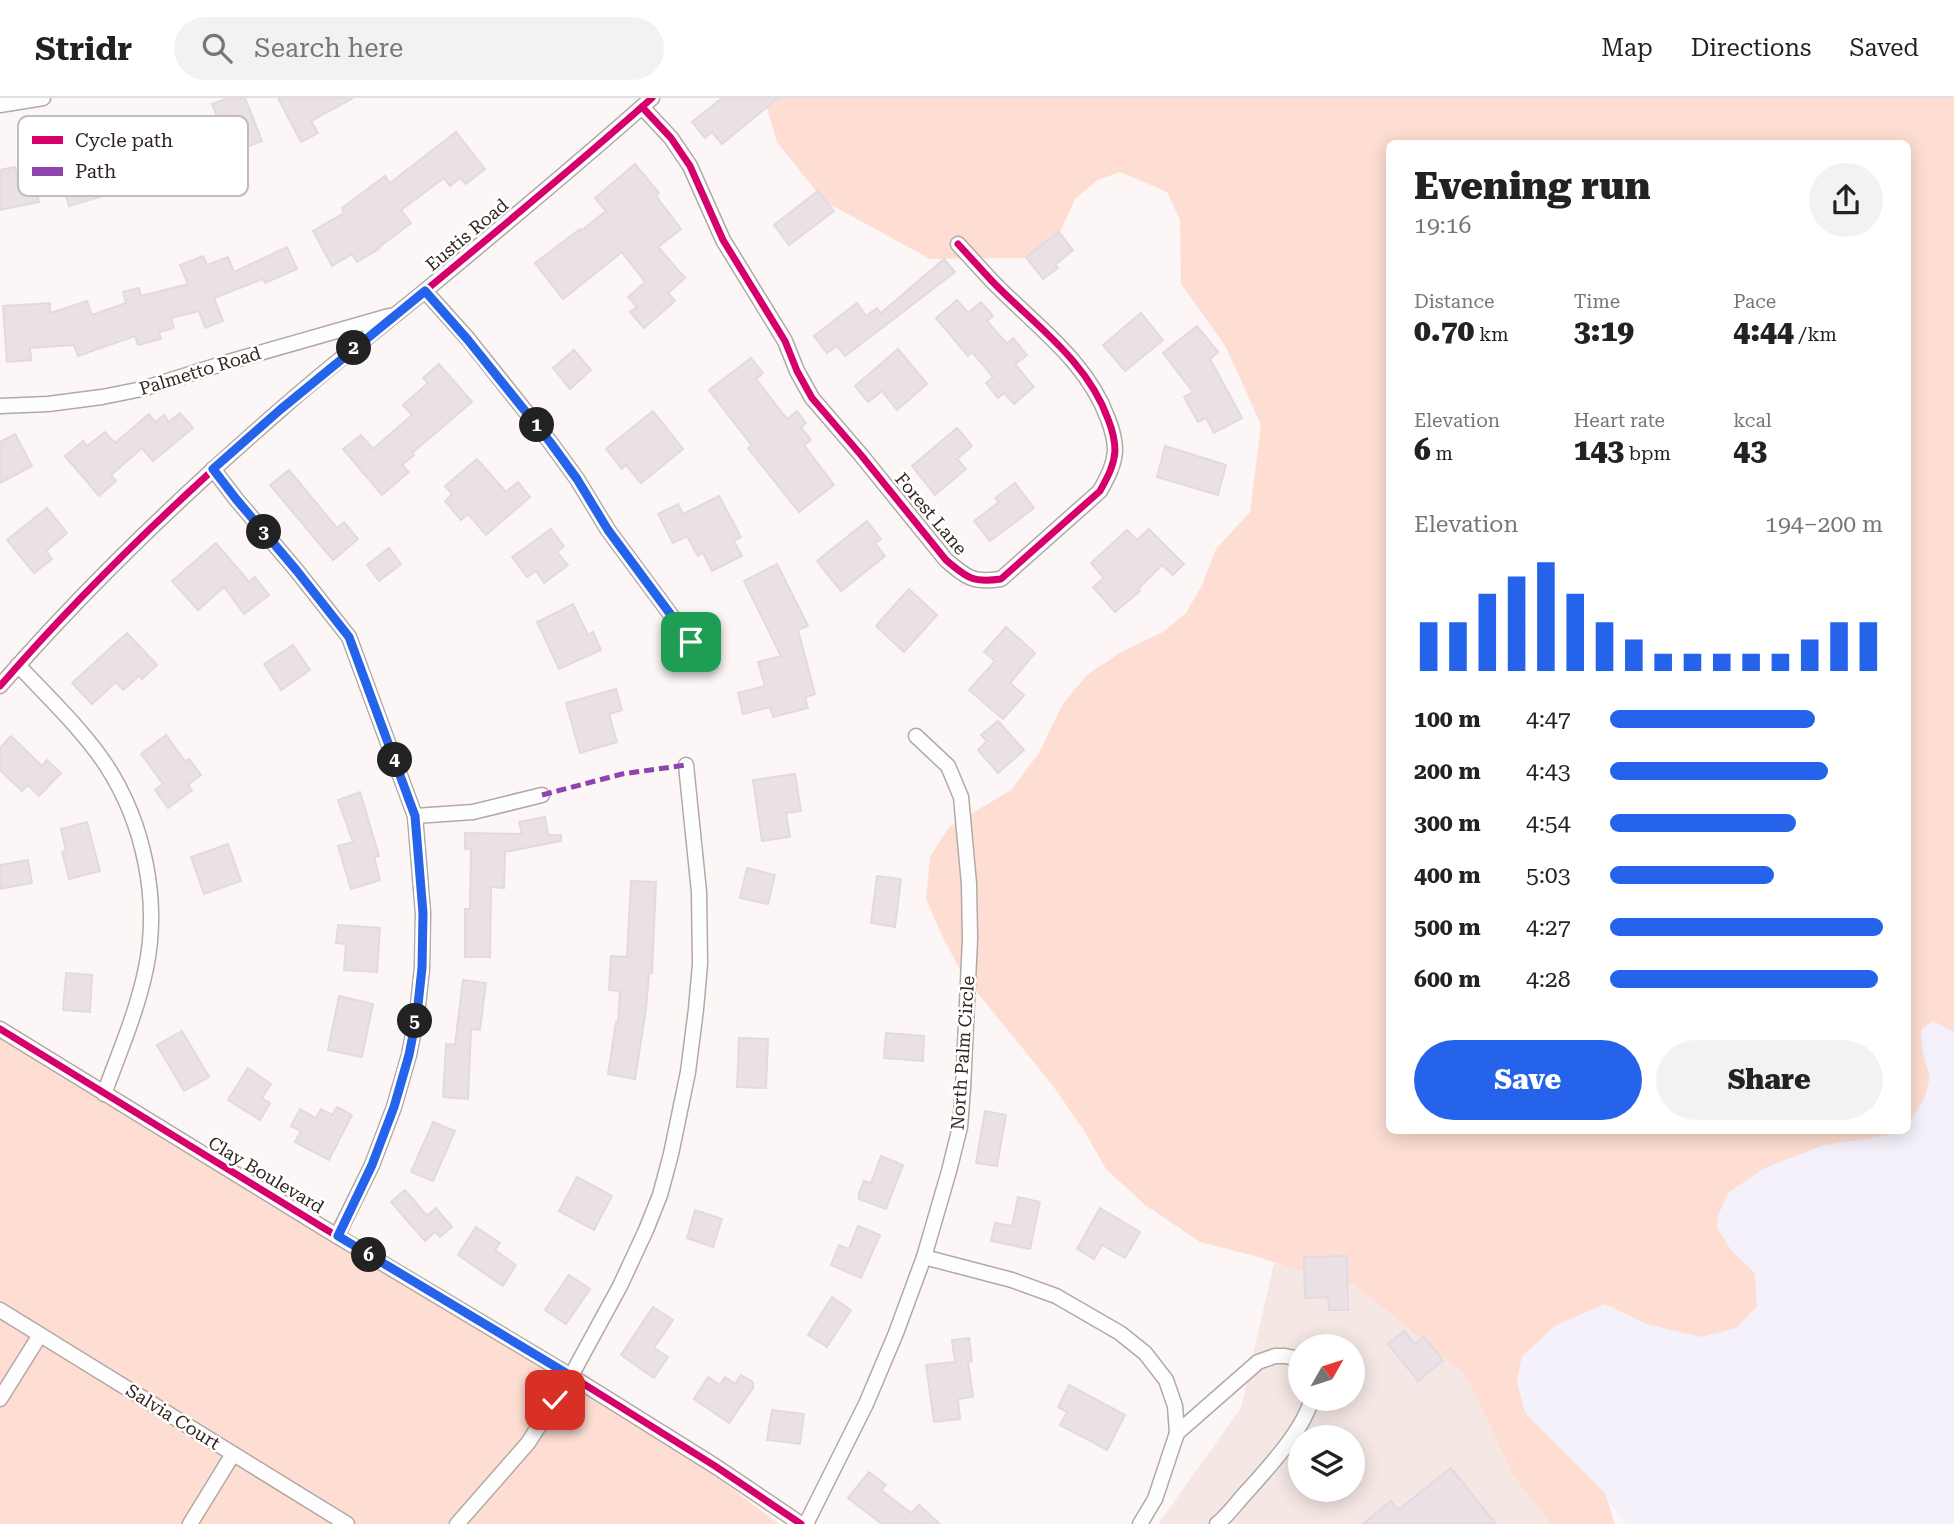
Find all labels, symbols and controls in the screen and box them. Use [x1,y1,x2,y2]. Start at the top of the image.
search box [174,17,664,80]
text: Stridr [35,29,132,68]
icon: search [198,29,236,67]
text: Search here [254,33,403,63]
text: Map [1601,34,1653,62]
text: Directions [1691,34,1811,62]
text: Saved [1849,34,1919,62]
legend [18,116,248,196]
text: Cycle path [75,129,173,152]
text: Path [75,160,116,183]
button: share [1809,163,1883,237]
text: Evening run [1414,164,1650,208]
street label: Eustis Road [421,194,513,275]
text: 19:16 [1414,212,1471,239]
text: Distance [1414,290,1494,313]
text: Time [1574,290,1620,313]
text: Pace [1733,290,1776,313]
text: 0.70 [1414,313,1474,348]
text: 3:19 [1574,313,1634,348]
text: 4:44 [1733,313,1794,348]
text: km [1474,323,1509,346]
text: /km [1794,323,1837,346]
pin: 2 [336,330,372,366]
text: 2 [348,336,359,359]
street label: Palmetto Road [137,342,264,399]
pin: 1 [520,408,554,442]
text: Elevation [1414,409,1500,432]
text: Heart rate [1574,409,1665,432]
text: kcal [1733,409,1772,432]
text: 1 [531,413,542,436]
text: 6 [1414,432,1431,467]
text: 143 [1574,432,1624,467]
text: 43 [1733,432,1767,467]
text: m [1431,442,1453,465]
text: bpm [1624,442,1671,465]
street label: Forest Lane [891,468,972,559]
text: Elevation [1414,511,1518,538]
text: 194–200 m [1765,511,1883,538]
pin: 3 [246,514,282,550]
text: 3 [258,520,269,543]
pin [661,612,721,672]
icon: arrive [672,623,710,661]
text: 100 m [1414,706,1481,733]
text: 4:47 [1526,706,1571,733]
pin: 4 [378,742,412,778]
text: 4 [389,748,400,771]
text: 200 m [1414,758,1481,785]
text: 4:43 [1526,758,1571,785]
text: 300 m [1414,810,1481,837]
text: 4:54 [1526,810,1571,837]
text: 400 m [1414,862,1481,889]
text: 5:03 [1526,862,1571,889]
text: 500 m [1414,914,1481,941]
text: 4:27 [1526,914,1571,941]
text: 600 m [1414,966,1481,993]
text: 4:28 [1526,966,1571,993]
street label: North Palm Circle [947,975,978,1131]
pin: 5 [398,1004,432,1038]
text: 5 [409,1009,420,1032]
button: Save [1414,1040,1642,1120]
button: Share [1656,1040,1883,1120]
street label: Clay Boulevard [205,1132,328,1218]
pin: 6 [352,1238,386,1272]
text: 6 [363,1243,374,1266]
north arrow [1288,1334,1365,1410]
map controls [1288,1334,1365,1502]
pin [525,1370,585,1430]
street label: Salvia Court [122,1379,224,1454]
icon: check [536,1381,574,1419]
button: layers [1288,1425,1365,1502]

